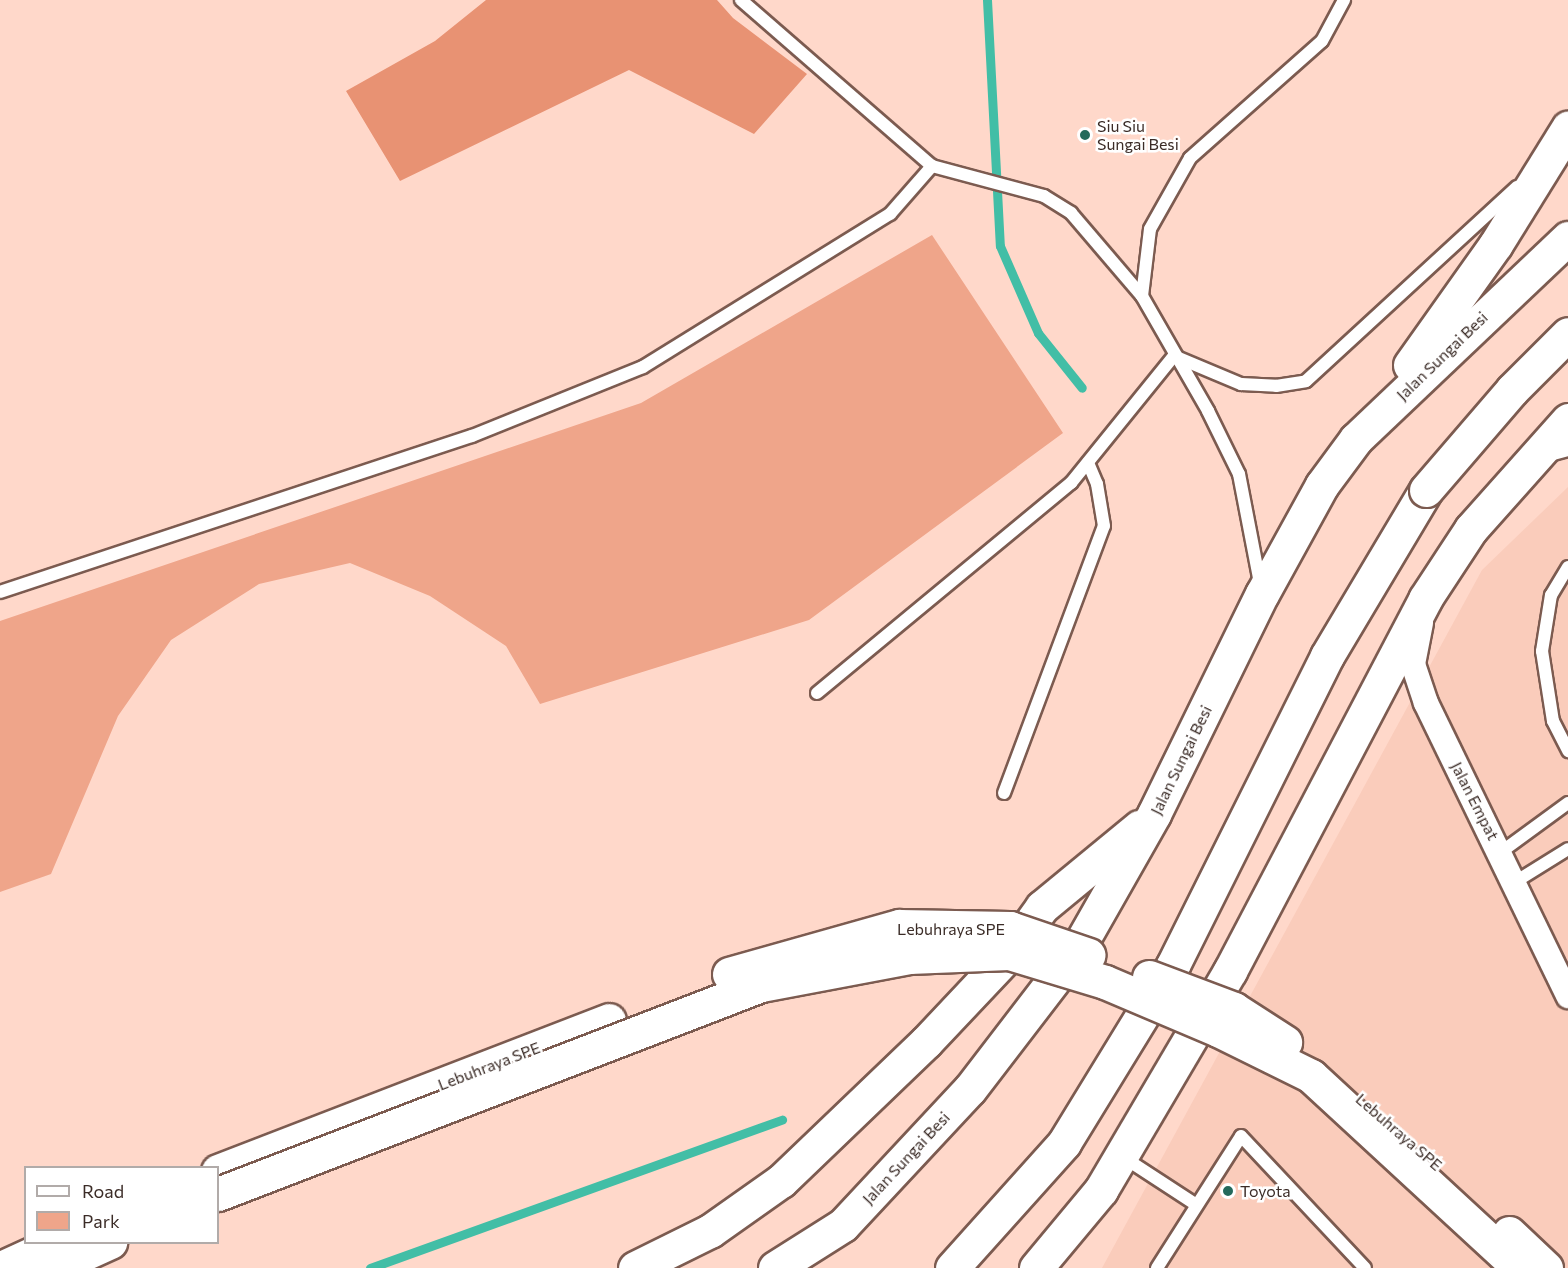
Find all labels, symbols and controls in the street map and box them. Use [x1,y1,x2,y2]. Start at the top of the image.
place label: Siu Siu Sungai Besi [1097,116,1179,154]
marker: Siu Siu Sungai Besi [1078,128,1092,142]
street label: Jalan Sungai Besi [1392,308,1492,404]
street label: Jalan Sungai Besi [1146,702,1216,818]
street label: Jalan Empat [1447,759,1503,843]
street label: Lebuhraya SPE [897,919,1005,939]
street label: Lebuhraya SPE [435,1038,543,1094]
street label: Lebuhraya SPE [1352,1089,1446,1175]
street label: Jalan Sungai Besi [858,1108,954,1208]
legend [24,1166,219,1244]
text: Road [82,1180,124,1202]
place label: Toyota [1240,1181,1291,1201]
marker: Toyota [1221,1184,1235,1198]
text: Park [82,1210,120,1232]

